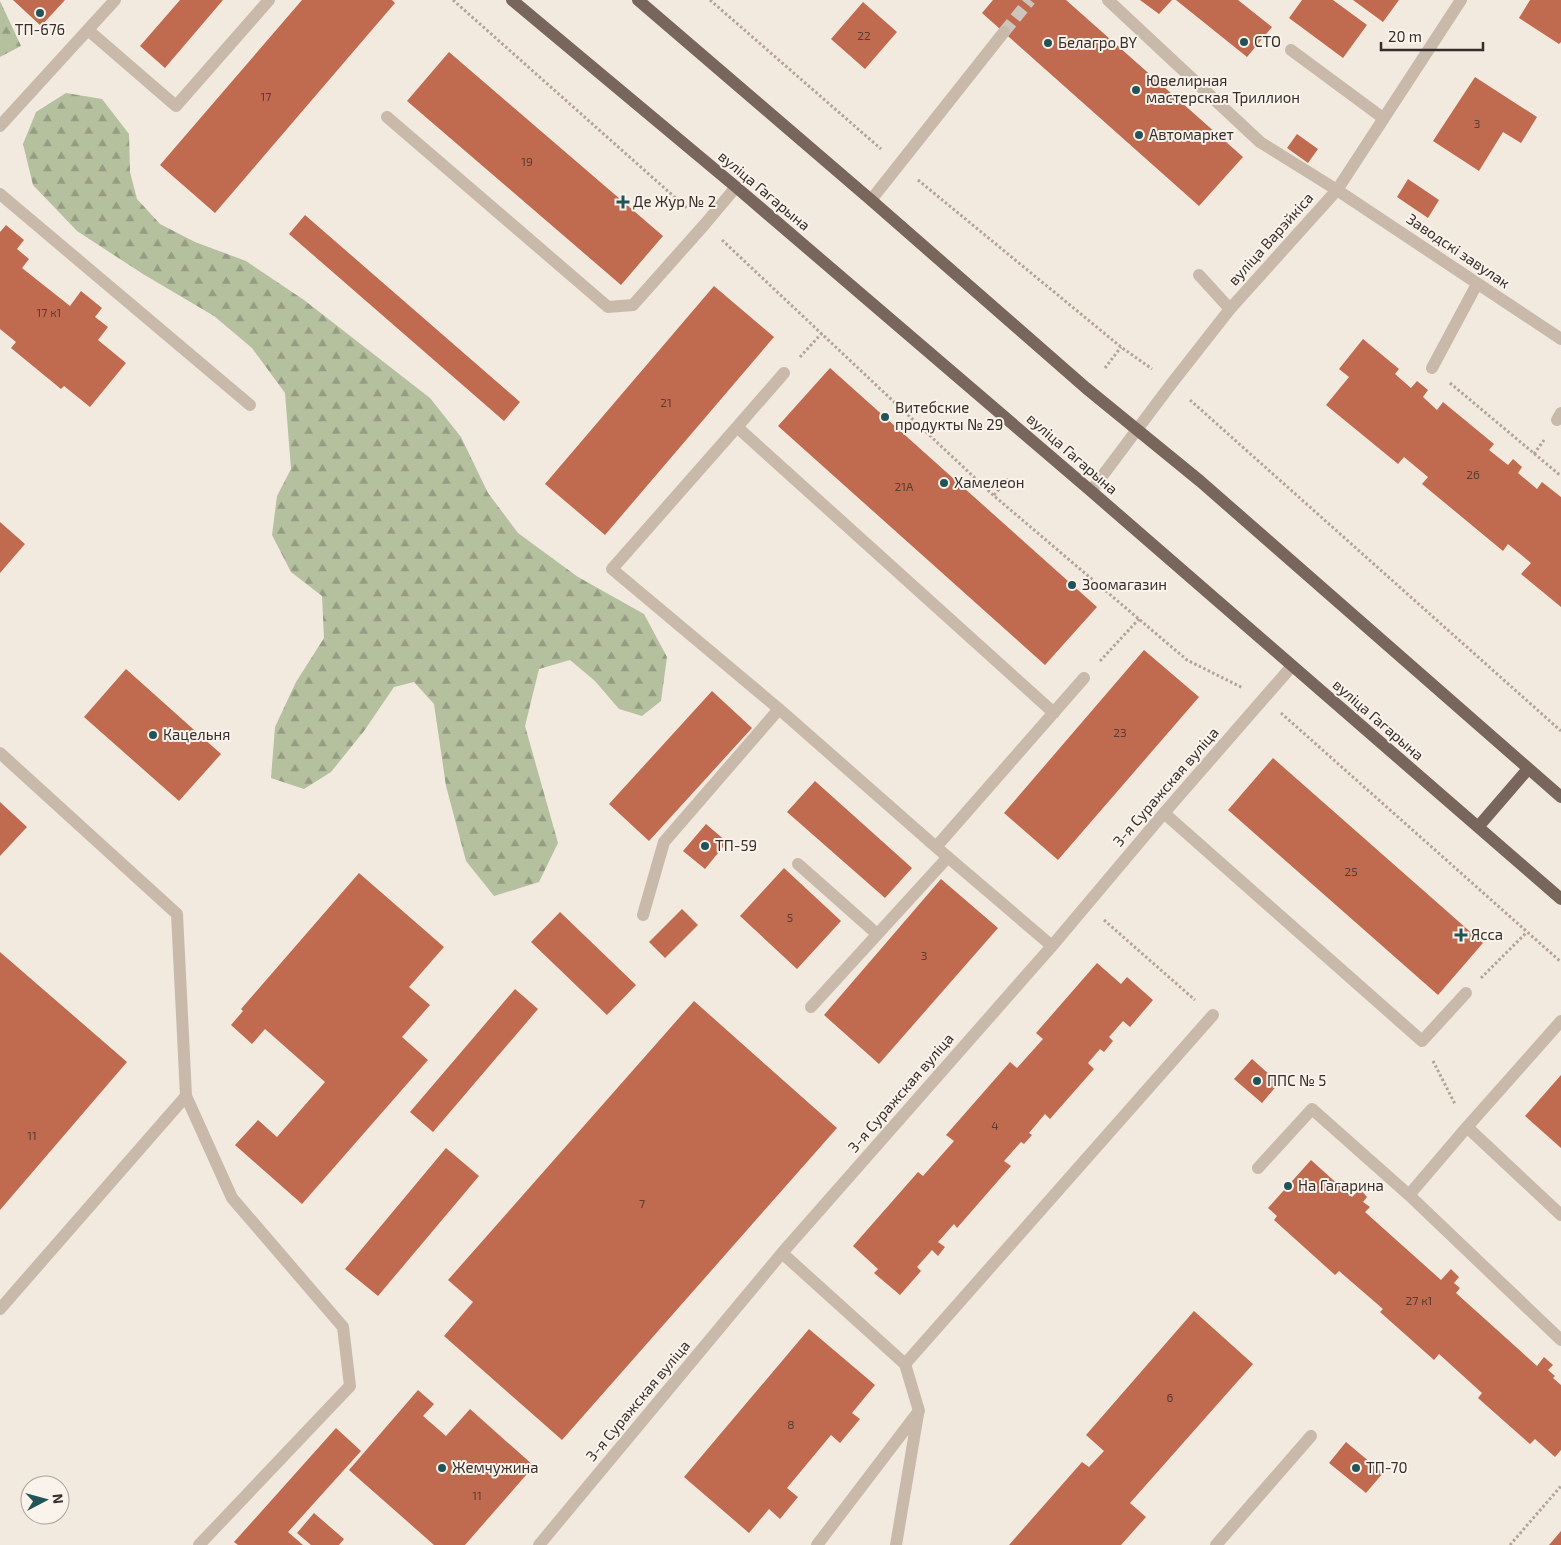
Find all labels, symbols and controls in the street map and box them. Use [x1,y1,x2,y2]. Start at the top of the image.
marker: ТП-676 [34,7,46,19]
place label: ТП-676 [15,20,65,38]
scale bar [1381,20,1484,52]
text: 20 m [1388,27,1422,45]
house number: 22 [857,28,871,42]
place label: СТО [1254,32,1281,50]
place label: Белагро BY [1058,33,1138,51]
marker: СТО [1238,36,1250,48]
marker: Белагро BY [1042,37,1054,49]
place label: Ювелирная мастерская Триллион [1146,71,1300,106]
marker: Ювелирная мастерская Триллион [1130,84,1142,96]
house number: 17 [261,89,271,103]
house number: 3 [1474,116,1480,130]
place label: Автомаркет [1149,125,1234,143]
marker: Автомаркет [1133,129,1145,141]
street label: вуліца Гагарына [714,147,814,235]
house number: 19 [521,154,533,168]
street label: вуліца Варэйкіса [1224,188,1317,289]
place label: Де Жур № 2 [633,192,716,211]
marker: Де Жур № 2 [617,196,629,208]
street label: Заводскі завулак [1403,209,1514,292]
house number: 17 к1 [37,305,61,319]
house number: 21 [660,395,672,409]
place label: Витебские продукты № 29 [895,398,1003,434]
street label: вуліца Гагарына [1023,409,1122,498]
marker: Витебские продукты № 29 [879,411,891,423]
house number: 26 [1466,467,1480,481]
place label: Хамелеон [954,473,1025,491]
marker: Хамелеон [938,477,950,489]
house number: 21А [895,479,914,493]
place label: Зоомагазин [1082,575,1167,593]
marker: Зоомагазин [1066,579,1078,591]
street label: вуліца Гагарына [1329,675,1428,764]
street label: 3-я Суражская вуліца [1109,723,1223,850]
place label: Кацельня [163,725,230,743]
house number: 23 [1113,725,1127,739]
marker: Кацельня [147,729,159,741]
place label: ТП-59 [715,836,757,854]
marker: ТП-59 [699,840,711,852]
house number: 25 [1344,864,1358,878]
house number: 5 [787,910,793,924]
place label: Ясса [1471,925,1503,943]
marker: Ясса [1455,929,1467,941]
house number: 3 [921,948,927,962]
street label: 3-я Суражская вуліца [844,1029,958,1156]
place label: ППС № 5 [1267,1071,1326,1089]
marker: ППС № 5 [1251,1075,1263,1087]
house number: 4 [991,1118,999,1132]
house number: 11 [27,1128,37,1142]
place label: На Гагарина [1298,1176,1384,1194]
marker: На Гагарина [1282,1180,1294,1192]
house number: 7 [639,1196,645,1210]
house number: 27 к1 [1406,1293,1432,1307]
street label: 3-я Суражская вуліца [581,1336,694,1465]
house number: 6 [1167,1390,1174,1404]
house number: 8 [787,1417,795,1431]
place label: Жемчужина [452,1458,538,1477]
place label: ТП-70 [1366,1458,1408,1476]
marker: Жемчужина [436,1462,448,1474]
marker: ТП-70 [1350,1462,1362,1474]
north arrow [20,1475,70,1525]
house number: 11 [472,1488,482,1502]
text: N [49,1493,67,1505]

